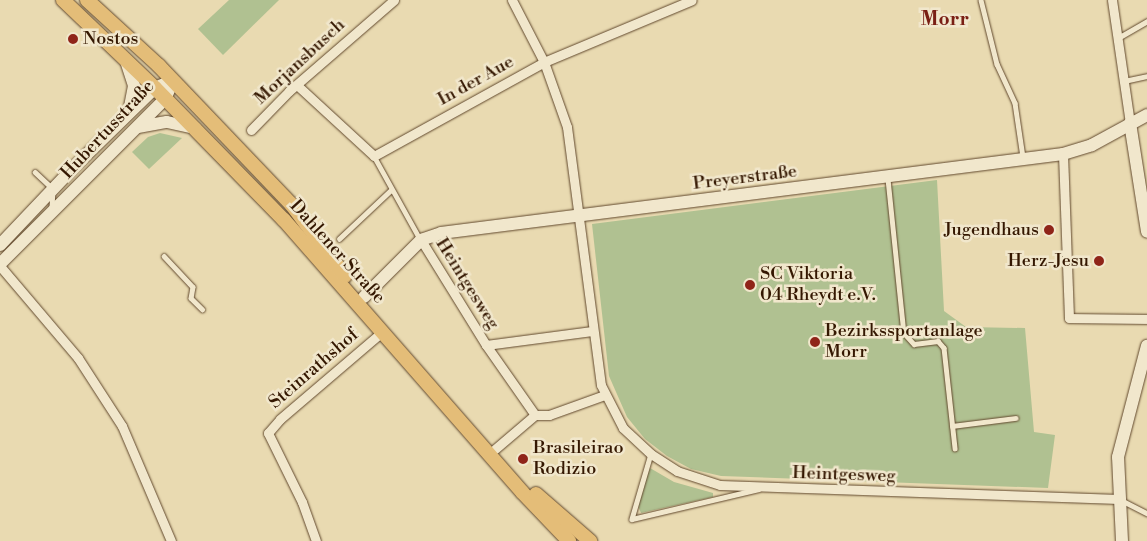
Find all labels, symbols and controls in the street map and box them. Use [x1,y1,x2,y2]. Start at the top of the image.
district label: Morr [921,9,969,31]
street label: Morjansbusch [250,15,350,109]
place label: Nostos [83,28,138,50]
marker: Nostos [67,33,79,45]
street label: In der Aue [434,51,518,111]
street label: Hubertusstraße [57,76,159,184]
street label: Preyerstraße [692,161,798,195]
street label: Dahlener Straße [285,196,389,308]
place label: Jugendhaus [944,219,1039,241]
marker: Jugendhaus [1043,224,1055,236]
street label: Heintgesweg [430,234,504,334]
place label: Herz-Jesu [1007,250,1089,272]
marker: Herz-Jesu [1093,255,1105,267]
place label: SC Viktoria 04 Rheydt e.V. [760,264,876,306]
marker: SC Viktoria 04 Rheydt e.V. [744,279,756,291]
place label: Bezirkssportanlage Morr [825,321,983,364]
street label: Steinrathshof [265,324,363,414]
marker: Bezirkssportanlage Morr [809,336,821,348]
place label: Brasileirao Rodizio [533,438,624,480]
marker: Brasileirao Rodizio [517,453,529,465]
street label: Heintgesweg [792,462,896,488]

